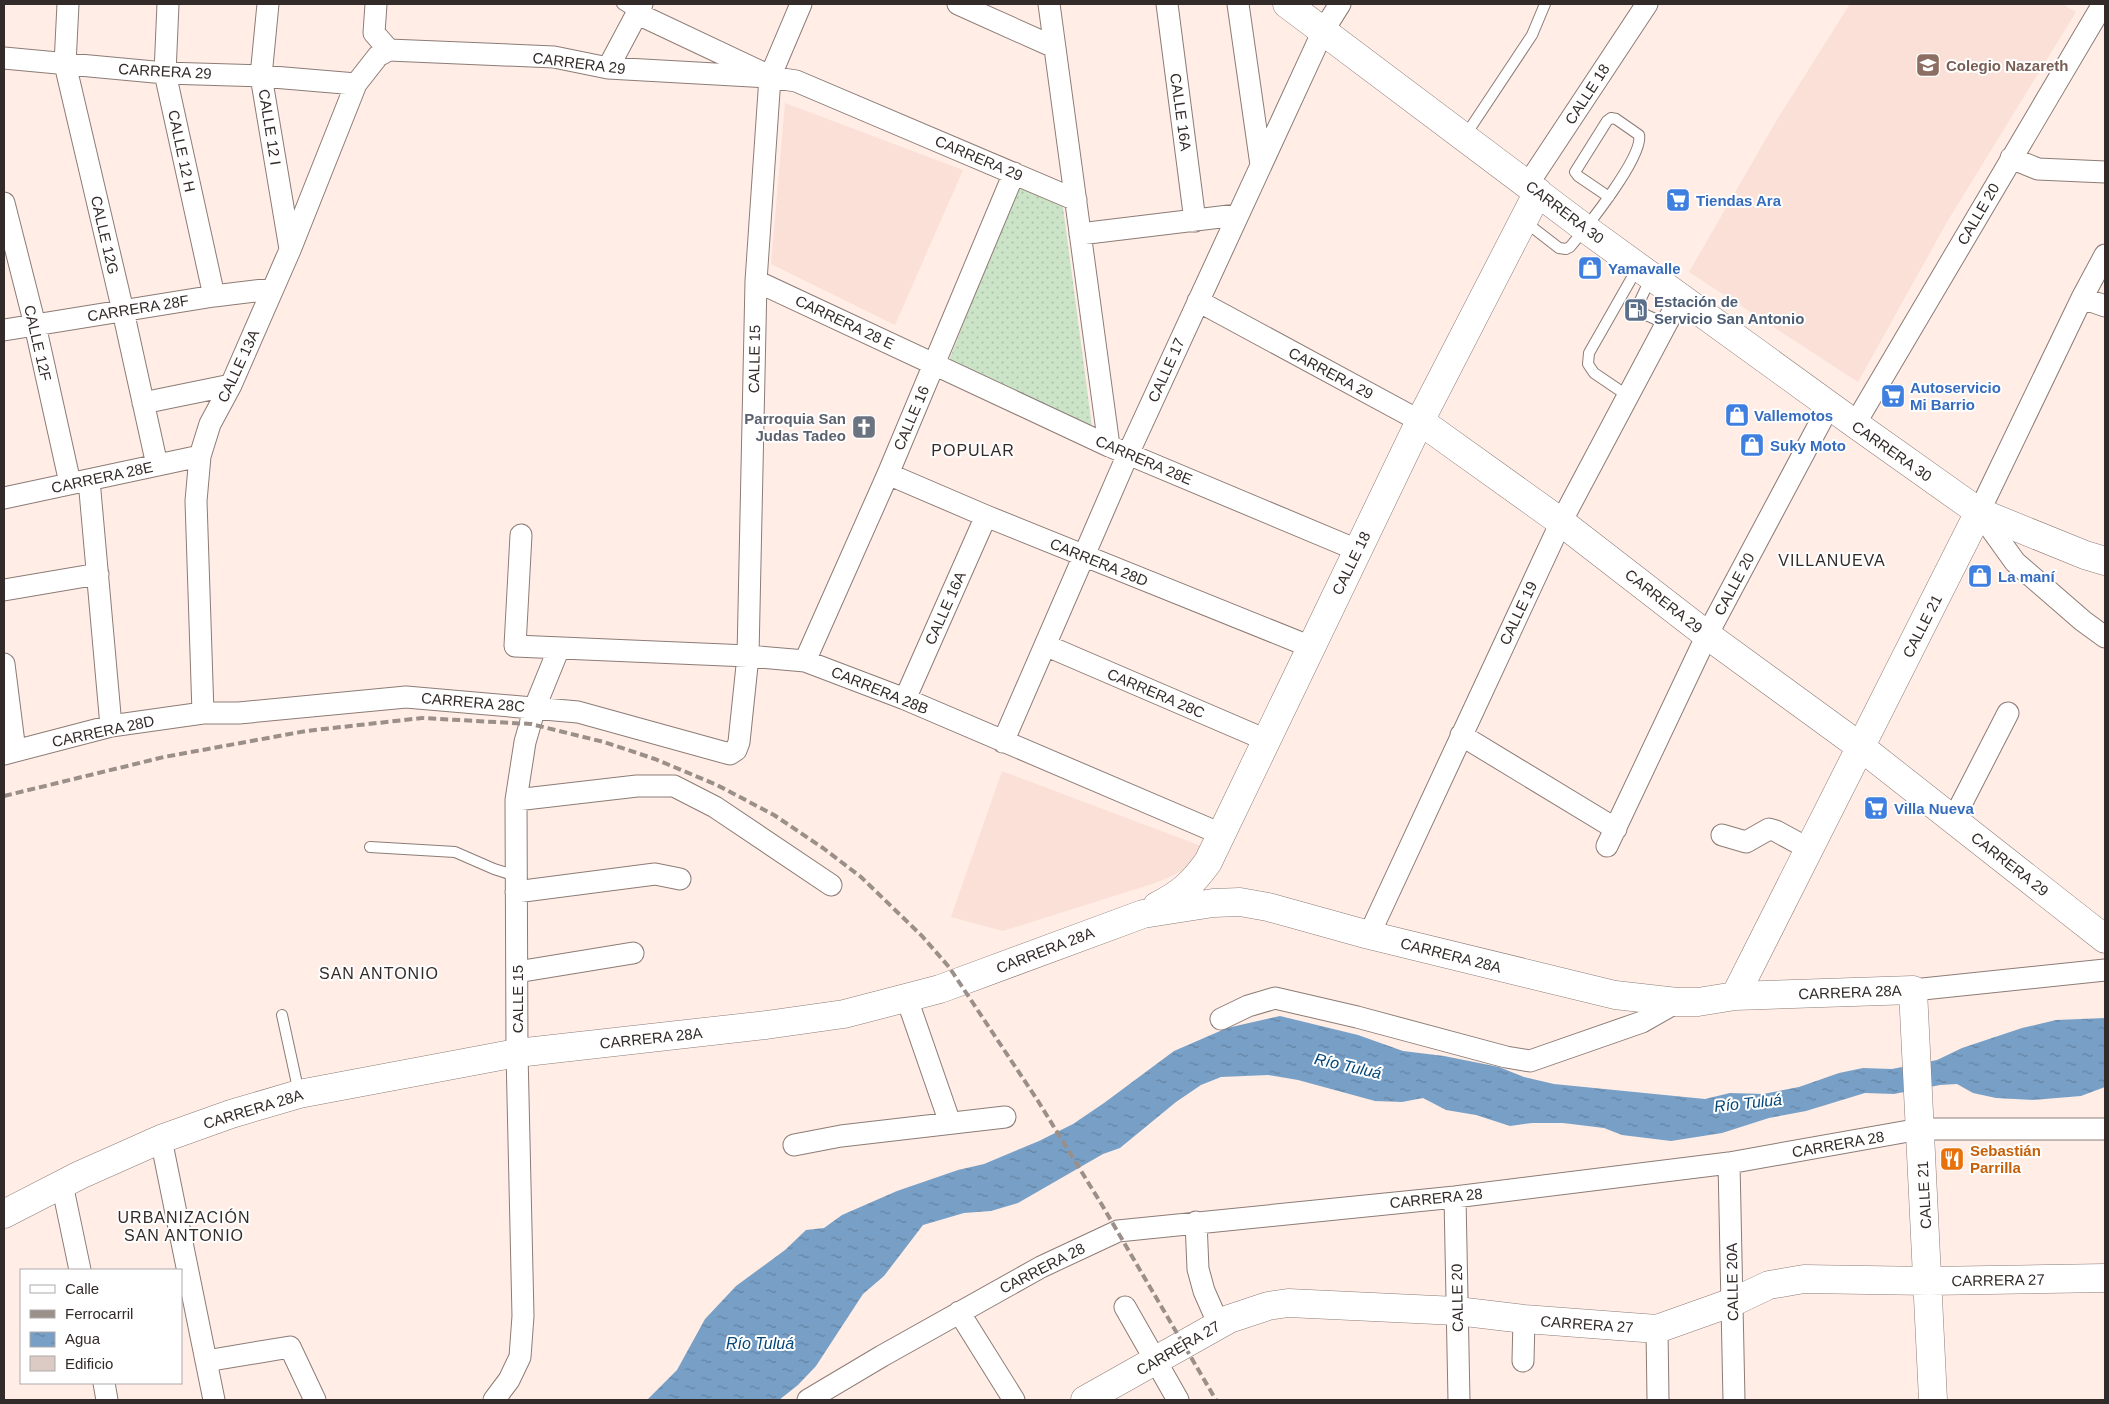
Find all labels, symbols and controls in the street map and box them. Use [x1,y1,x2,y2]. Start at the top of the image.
street label: CARRERA 29 [532,49,626,77]
school or university icon: Colegio Nazareth [1915,52,1941,78]
place label: Colegio Nazareth [1946,57,2069,74]
street label: CARRERA 29 [118,60,212,82]
street label: CALLE 18 [1561,61,1613,127]
street label: CALLE 16A [1167,72,1195,152]
street label: CALLE 12 I [256,88,284,166]
street label: CALLE 12 H [165,108,199,194]
street label: CARRERA 29 [933,132,1025,184]
street label: CARRERA 30 [1523,177,1607,247]
street label: CALLE 20 [1954,180,2002,248]
supermarket icon: Tiendas Ara [1665,187,1691,213]
place label: Tiendas Ara [1696,192,1782,209]
street label: CALLE 12G [88,194,122,276]
shop icon: Yamavalle [1577,255,1603,281]
place label: Yamavalle [1608,260,1681,277]
street label: CARRERA 28F [86,292,190,324]
street label: CARRERA 28 E [793,292,897,352]
place label: Estación de Servicio San Antonio [1654,293,1804,327]
fuel station icon: Estación de Servicio San Antonio [1623,297,1649,323]
street label: CALLE 12F [21,303,55,383]
street label: CALLE 15 [745,325,763,393]
street label: CALLE 13A [214,327,262,405]
street label: CALLE 17 [1144,335,1188,405]
street label: CARRERA 29 [1286,344,1376,402]
place label: Autoservicio Mi Barrio [1910,379,2001,413]
street label: CALLE 16 [890,383,932,453]
supermarket icon: Autoservicio Mi Barrio [1880,383,1906,409]
shop icon: Vallemotos [1724,402,1750,428]
place label: Vallemotos [1754,407,1833,424]
place label: Parroquia San Judas Tadeo [744,410,846,444]
church icon: Parroquia San Judas Tadeo [851,414,877,440]
street label: CARRERA 30 [1849,417,1935,485]
street label: CARRERA 28E [1093,432,1195,488]
shop icon: Suky Moto [1739,432,1765,458]
place label: Suky Moto [1770,437,1846,454]
district label: POPULAR [931,442,1015,459]
street label: CARRERA 28E [50,458,154,496]
street label: CALLE 18 [1328,529,1374,597]
street label: CARRERA 28D [1048,535,1151,589]
street label: CALLE 20 [1710,550,1758,618]
district label: VILLANUEVA [1778,552,1886,569]
shop icon: La maní [1967,563,1993,589]
street label: CARRERA 29 [1622,566,1706,636]
place label: La maní [1998,568,2056,585]
street label: CALLE 16A [921,569,969,647]
street label: CALLE 19 [1496,578,1540,648]
street label: CALLE 21 [1899,592,1945,660]
street label: CARRERA 28B [829,663,931,717]
street label: CARRERA 28C [1105,665,1207,721]
street label: CARRERA 28C [420,689,526,715]
street label: CARRERA 28D [50,712,156,750]
supermarket icon: Villa Nueva [1863,795,1889,821]
place label: Villa Nueva [1894,800,1974,817]
street label: CARRERA 29 [1968,829,2052,899]
street label: CARRERA 28A [994,924,1096,976]
street label: CARRERA 28A [1399,934,1503,976]
district label: SAN ANTONIO [319,965,439,982]
street label: CALLE 15 [509,965,526,1033]
street label: CARRERA 28A [1798,982,1902,1002]
street label: CARRERA 28A [599,1024,703,1052]
water label: Río Tuluá [1313,1050,1383,1082]
street label: CARRERA 28A [201,1086,305,1132]
water label: Río Tuluá [1713,1091,1783,1115]
street label: CARRERA 28 [1791,1128,1885,1160]
place label: Sebastián Parrilla [1970,1142,2041,1176]
restaurant icon: Sebastián Parrilla [1939,1146,1965,1172]
street label: CALLE 21 [1914,1160,1934,1230]
street label: CARRERA 28 [1389,1185,1483,1211]
district label: URBANIZACIÓN SAN ANTONIO [118,1208,250,1244]
street label: CARRERA 28 [997,1239,1087,1297]
street label: CALLE 20A [1723,1243,1741,1321]
street label: CALLE 20 [1448,1264,1466,1332]
legend [20,1269,182,1384]
street label: CARRERA 27 [1951,1271,2045,1289]
text: Calle [65,1280,99,1297]
text: Ferrocarril [65,1305,133,1322]
street label: CARRERA 27 [1540,1312,1634,1336]
street label: CARRERA 27 [1133,1317,1223,1379]
text: Agua [65,1330,101,1347]
water label: Río Tuluá [726,1335,794,1352]
text: Edificio [65,1355,113,1372]

